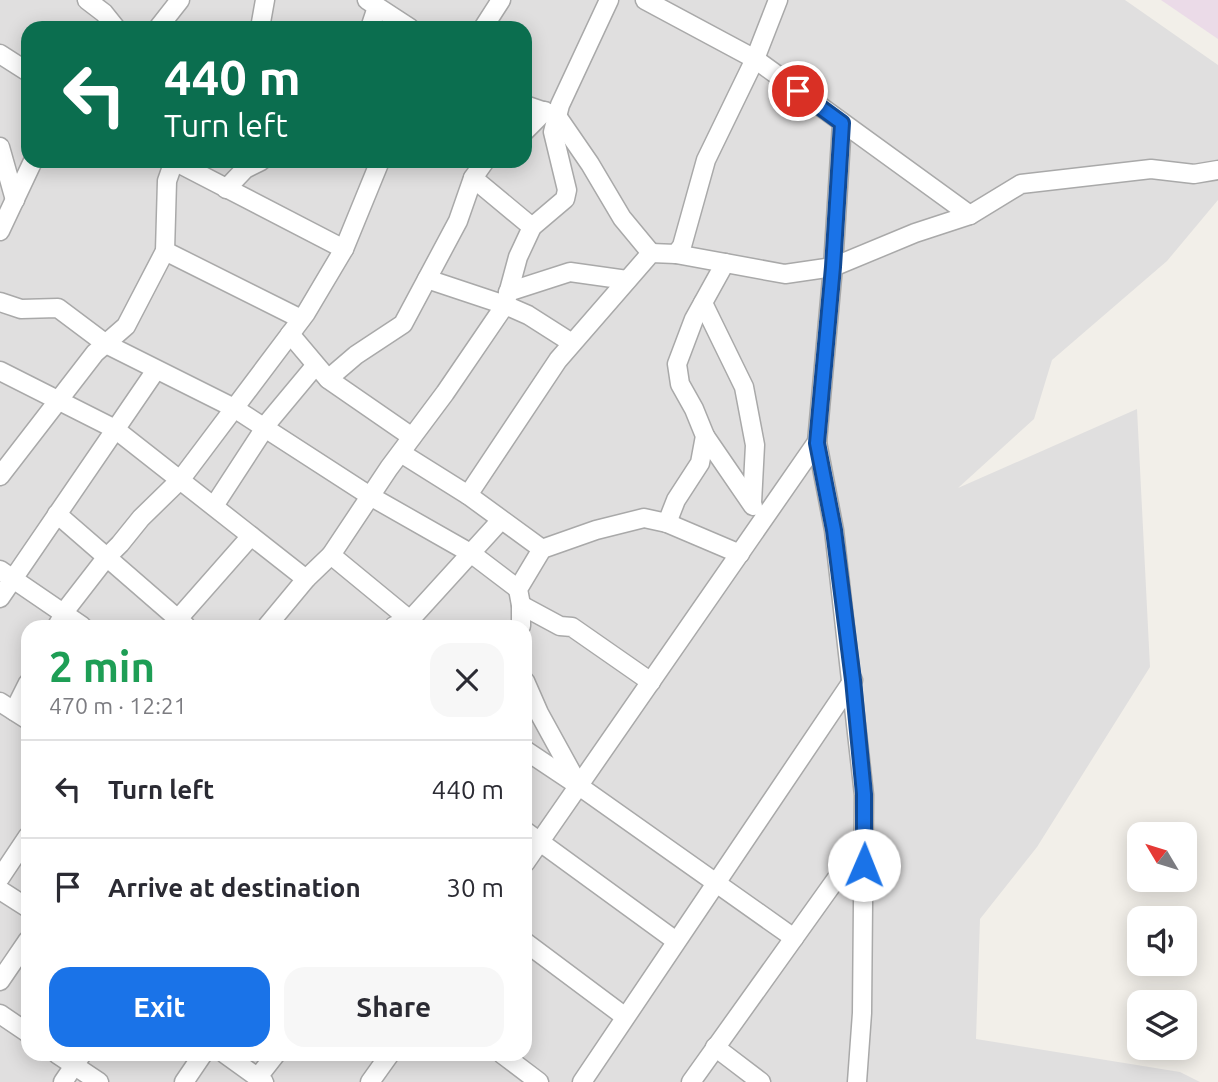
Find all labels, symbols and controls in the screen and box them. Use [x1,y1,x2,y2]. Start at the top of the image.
icon: left [49,49,140,140]
text: 440 m [164,49,301,104]
pin [768,61,828,121]
icon: arrive [779,72,817,110]
text: Turn left [164,107,288,143]
text: 2 min [49,643,155,690]
button: close [430,643,504,717]
text: 470 m · 12:21 [49,693,187,718]
icon: left [49,770,87,808]
text: Turn left [108,775,214,804]
text: 440 m [432,775,504,804]
north arrow [1127,822,1197,892]
map controls [1127,822,1197,1060]
position arrow [827,828,901,902]
icon: arrive [49,868,87,906]
text: Arrive at destination [108,873,361,902]
text: 30 m [446,873,504,902]
button: sound [1127,906,1197,976]
button: Exit [49,967,270,1047]
button: Share [284,967,504,1047]
button: layers [1127,990,1197,1060]

